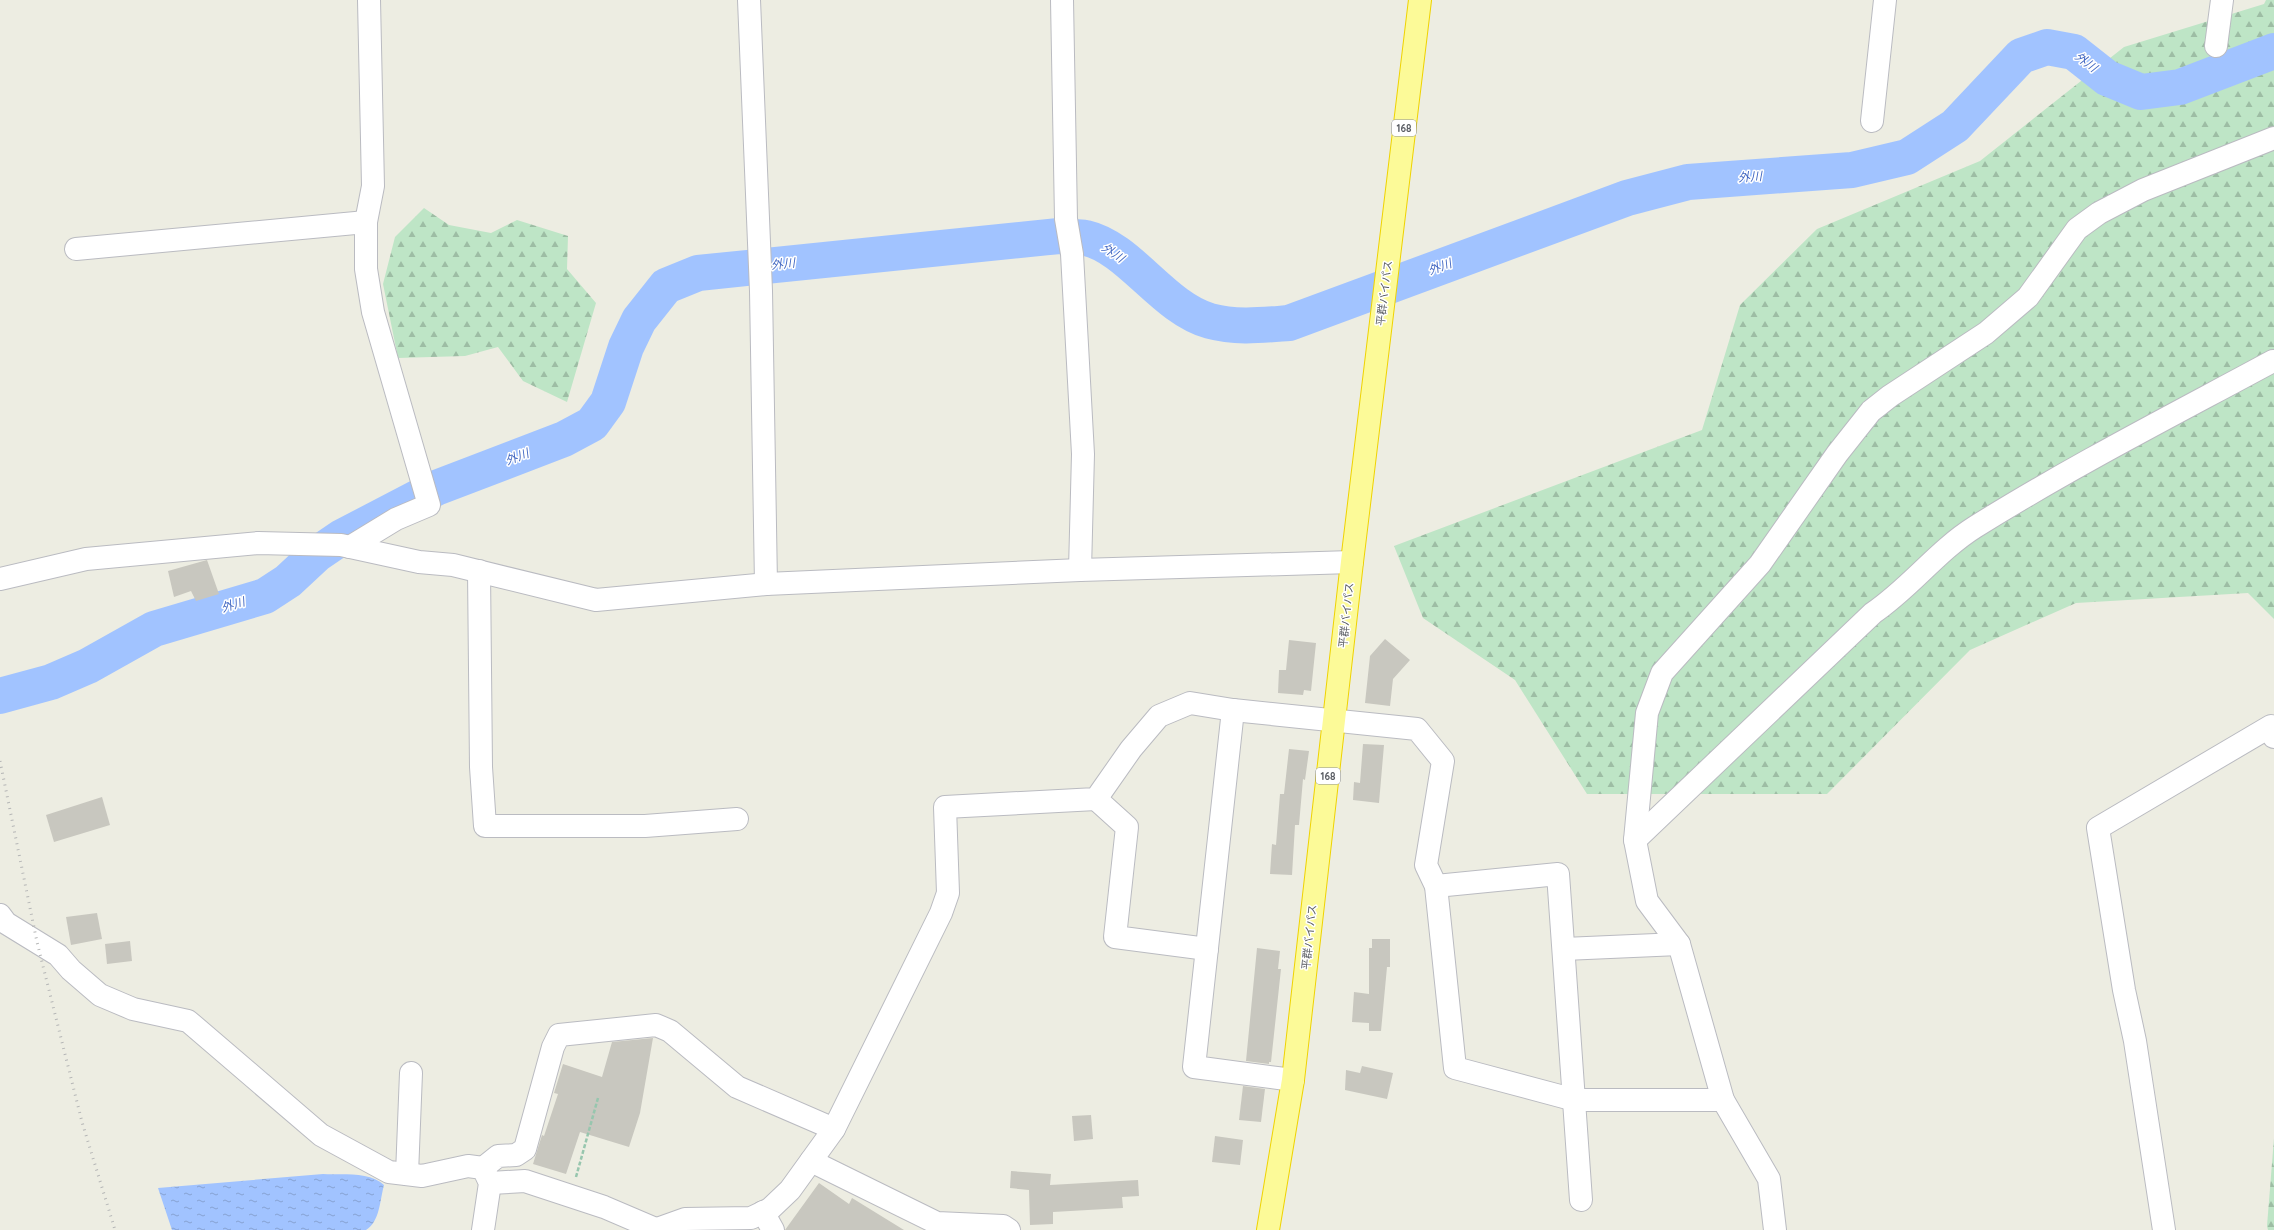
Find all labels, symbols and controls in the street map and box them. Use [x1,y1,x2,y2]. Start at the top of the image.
water label: 外川 [2072,48,2102,76]
road number: 168 [1392,120,1416,136]
water label: 外川 [1737,168,1764,185]
water label: 外川 [1099,240,1129,267]
water label: 外川 [770,255,798,272]
water label: 外川 [1426,255,1456,278]
street label: 平群バイパス [1373,260,1395,326]
water label: 外川 [503,445,533,468]
street label: 平群バイパス [1336,582,1356,648]
water label: 外川 [219,593,248,615]
road number: 168 [1316,768,1340,784]
street label: 平群バイパス [1299,904,1319,970]

